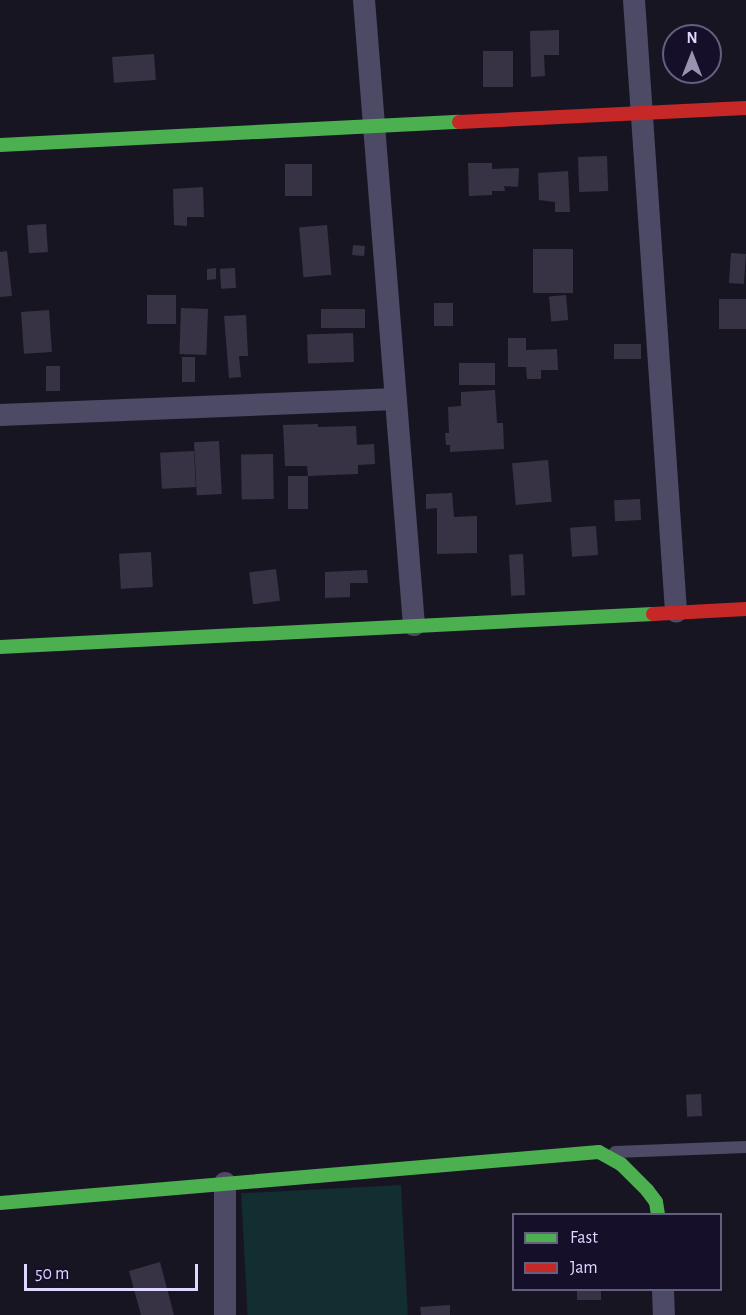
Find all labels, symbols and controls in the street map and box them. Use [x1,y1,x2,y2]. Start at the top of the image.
north arrow [662,24,722,84]
text: N [686,30,698,46]
legend [512,1213,722,1291]
text: Fast [570,1229,598,1247]
scale bar [27,1252,201,1290]
text: Jam [570,1259,598,1277]
text: 50 m [35,1265,69,1283]

